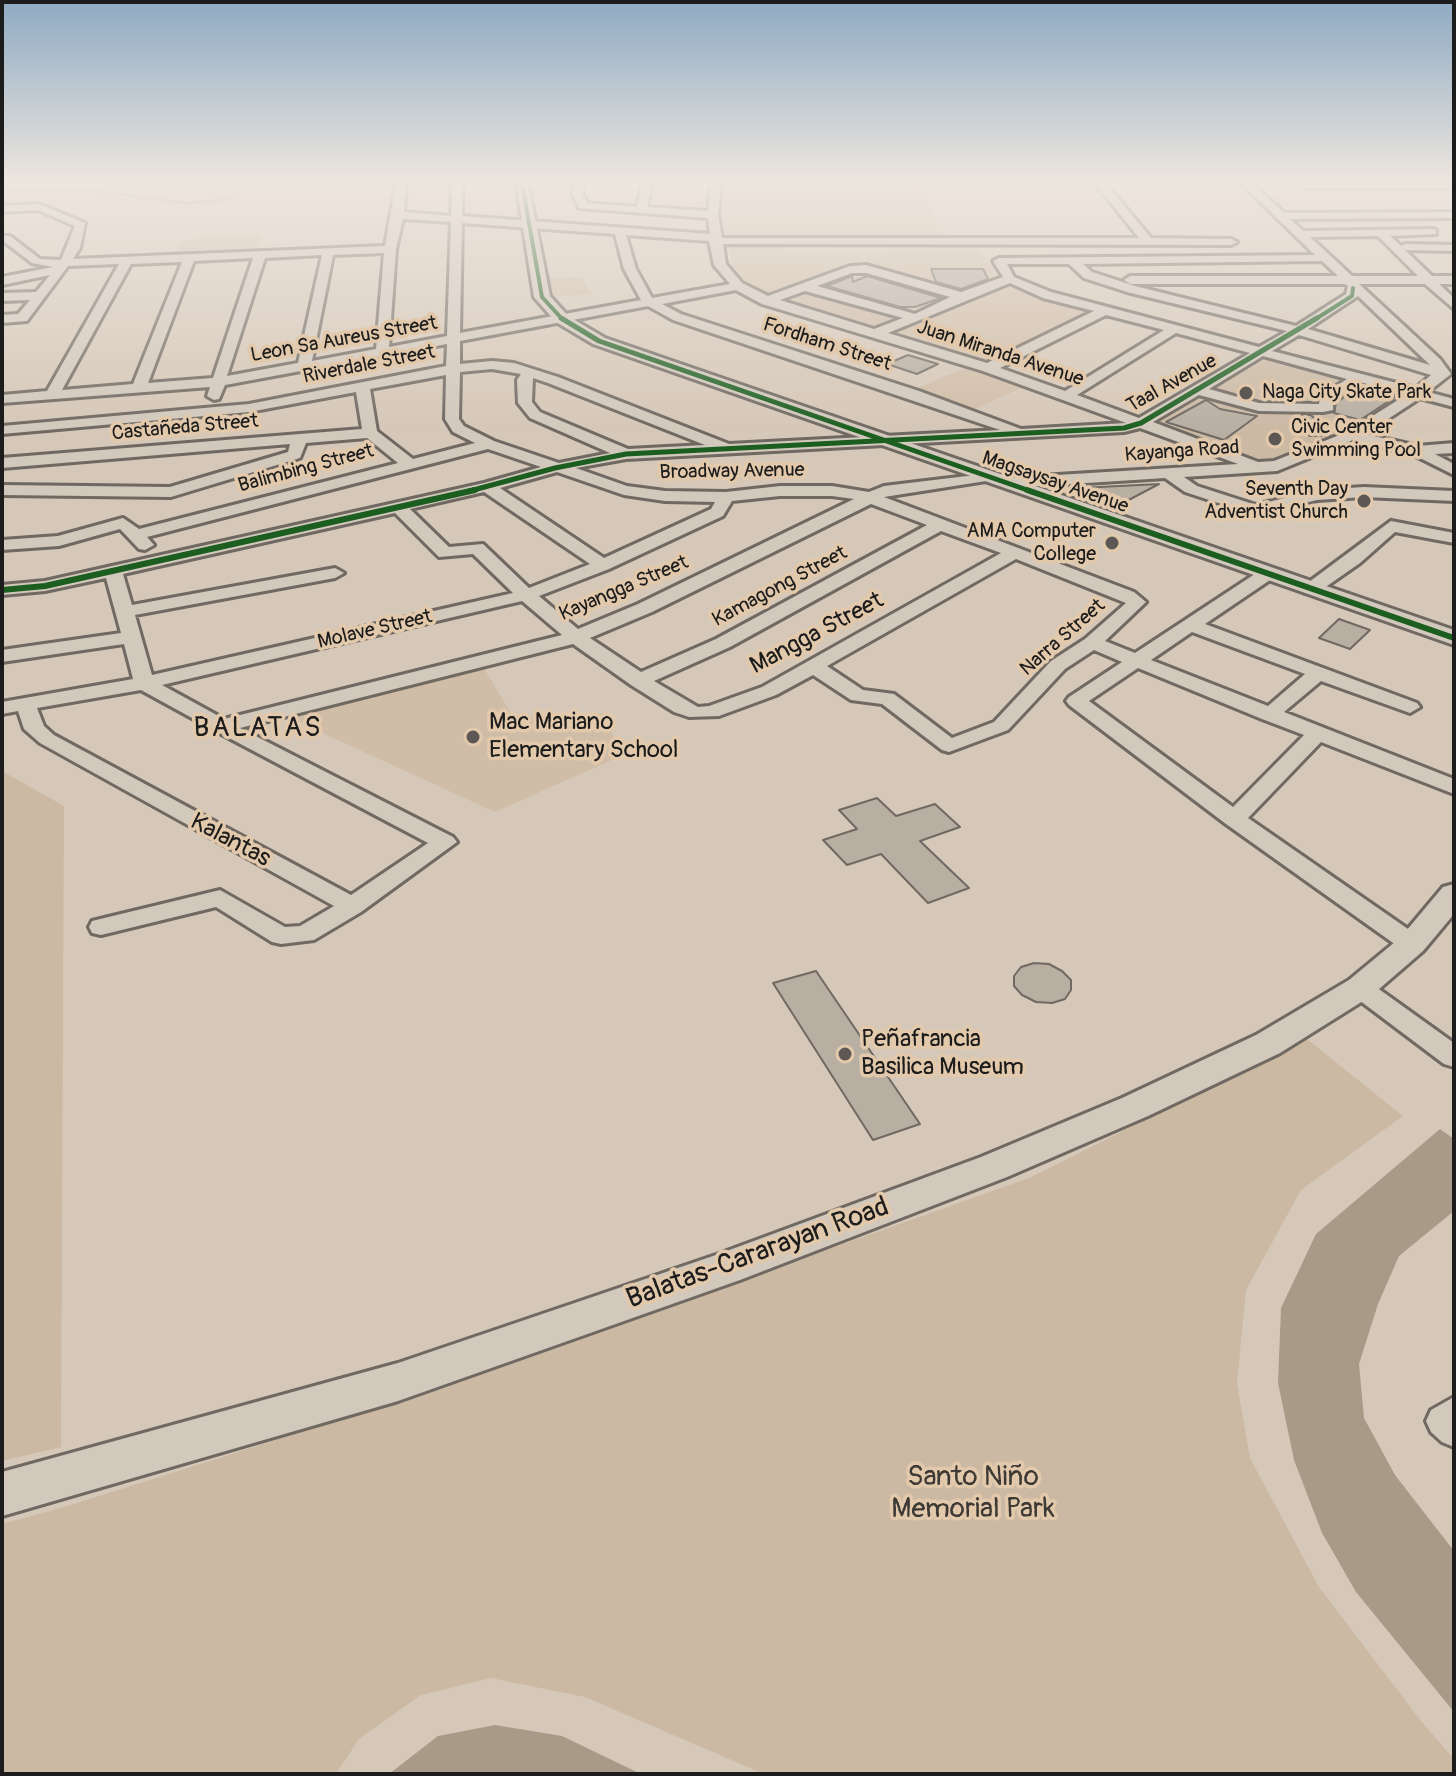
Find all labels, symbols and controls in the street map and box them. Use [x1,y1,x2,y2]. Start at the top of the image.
street label: Leon Sa Aureus Street [249,312,439,368]
street label: Fordham Street [760,313,894,377]
street label: Juan Miranda Avenue [914,316,1086,392]
street label: Riverdale Street [301,340,437,390]
street label: Taal Avenue [1123,349,1221,419]
place label: Naga City Skate Park [1262,381,1431,405]
marker: Naga City Skate Park [1237,384,1255,402]
street label: Castañeda Street [111,410,259,446]
place label: Civic Center Swimming Pool [1291,416,1421,463]
marker: Civic Center Swimming Pool [1266,430,1284,448]
street label: Kayanga Road [1124,436,1240,468]
street label: Balimbing Street [236,439,376,499]
street label: Magsaysay Avenue [979,447,1131,519]
street label: Broadway Avenue [659,459,805,485]
place label: Seventh Day Adventist Church [1204,478,1348,525]
marker: Seventh Day Adventist Church [1355,492,1373,510]
place label: AMA Computer College [967,520,1096,567]
marker: AMA Computer College [1103,534,1121,552]
street label: Kamagong Street [709,541,851,633]
street label: Kayangga Street [556,551,692,627]
street label: Mangga Street [745,587,889,681]
street label: Narra Street [1016,595,1110,681]
street label: Molave Street [315,605,435,655]
place label: Mac Mariano Elementary School [489,709,679,765]
district label: BALATAS [194,712,322,746]
marker: Mac Mariano Elementary School [464,728,482,746]
street label: Kalantas [185,808,275,874]
place label: Peñafrancia Basilica Museum [861,1026,1024,1082]
marker: Peñafrancia Basilica Museum [836,1045,854,1063]
street label: Balatas-Cararayan Road [622,1191,894,1317]
park label: Santo Niño Memorial Park [891,1461,1055,1527]

